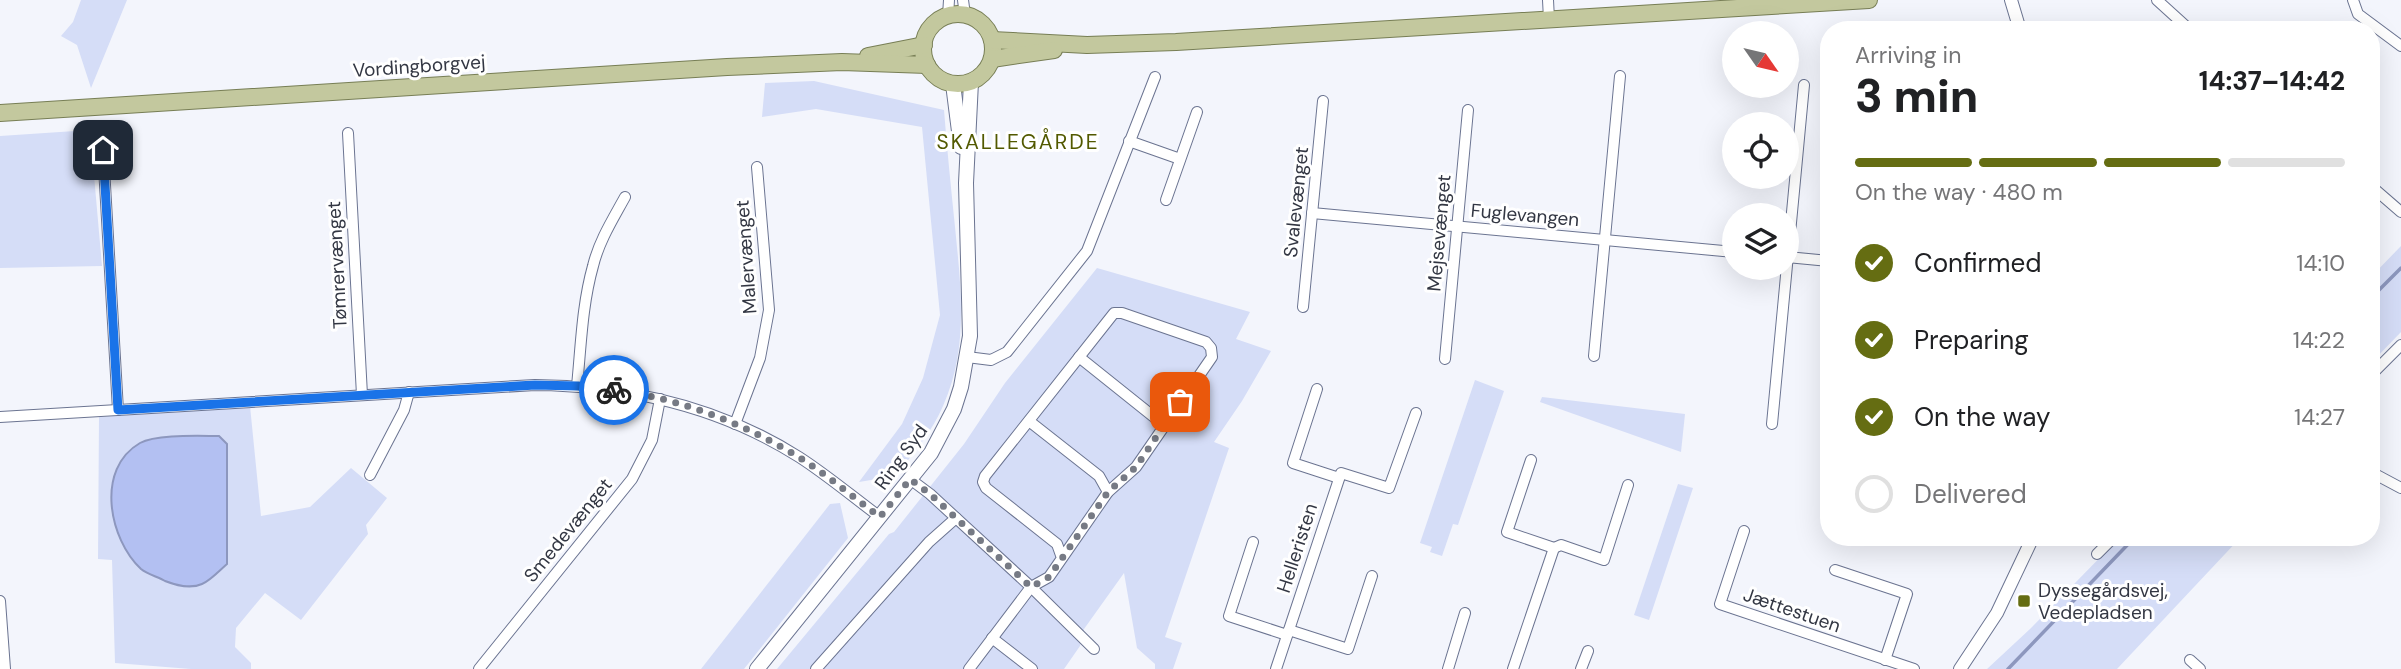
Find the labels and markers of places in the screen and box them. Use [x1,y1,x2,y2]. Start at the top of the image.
pin [73,120,133,180]
pin [1150,372,1210,432]
place label: Dyssegårdsvej, Vedepladsen [2038,578,2168,625]
marker: Dyssegårdsvej, Vedepladsen [2016,593,2032,609]

